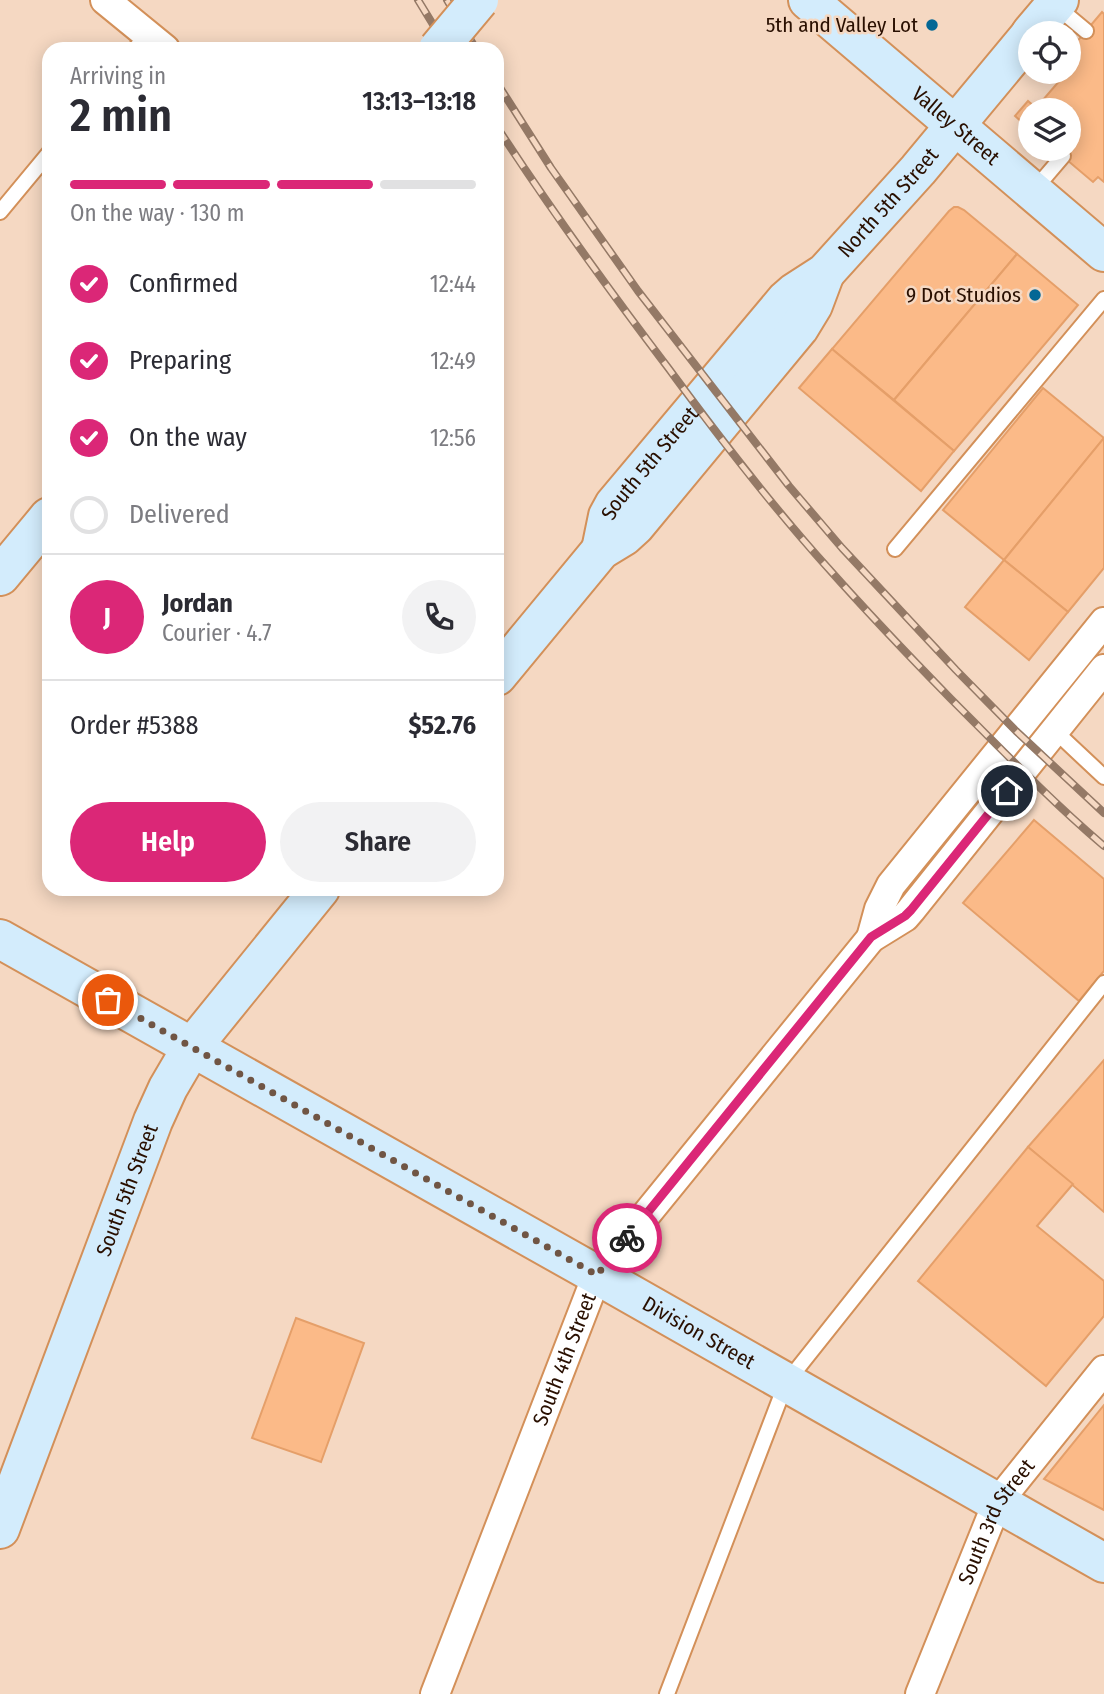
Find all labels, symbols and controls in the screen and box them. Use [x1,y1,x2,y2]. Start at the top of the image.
place label: 5th and Valley Lot [766,12,918,38]
marker: 5th and Valley Lot [924,17,940,33]
map controls [1018,21,1081,161]
button: locate [1018,21,1081,84]
text: Arriving in [70,62,166,90]
street label: Valley Street [906,81,1005,170]
text: 13:13–13:18 [362,86,476,117]
text: 2 min [70,88,172,143]
button: layers [1018,98,1081,161]
street label: North 5th Street [833,142,944,263]
text: On the way · 130 m [70,199,244,227]
icon: check [70,265,108,303]
text: Confirmed [129,268,239,299]
text: 12:44 [430,270,476,298]
place label: 9 Dot Studios [906,282,1021,308]
marker: 9 Dot Studios [1027,287,1043,303]
icon: check [70,342,108,380]
text: Preparing [129,345,231,376]
text: 12:49 [430,347,476,375]
street label: South 5th Street [595,401,704,524]
icon: check [70,419,108,457]
text: On the way [129,422,247,453]
text: 12:56 [430,424,476,452]
text: Delivered [129,499,230,530]
button: phone [402,580,476,654]
text: Jordan [162,588,233,619]
text: J [103,602,111,633]
text: Courier · 4.7 [162,619,272,647]
text: Order #5388 [70,710,198,741]
text: $52.76 [408,710,476,741]
pin [977,761,1037,821]
icon: home [988,772,1026,810]
button: Help [70,802,266,882]
button: Share [280,802,476,882]
pin [78,970,138,1030]
icon: bag [89,981,127,1019]
street label: South 5th Street [90,1120,164,1260]
courier [592,1203,662,1273]
icon: bike [608,1219,646,1257]
street label: South 4th Street [527,1289,602,1429]
street label: Division Street [638,1291,760,1375]
street label: South 3rd Street [953,1454,1040,1588]

